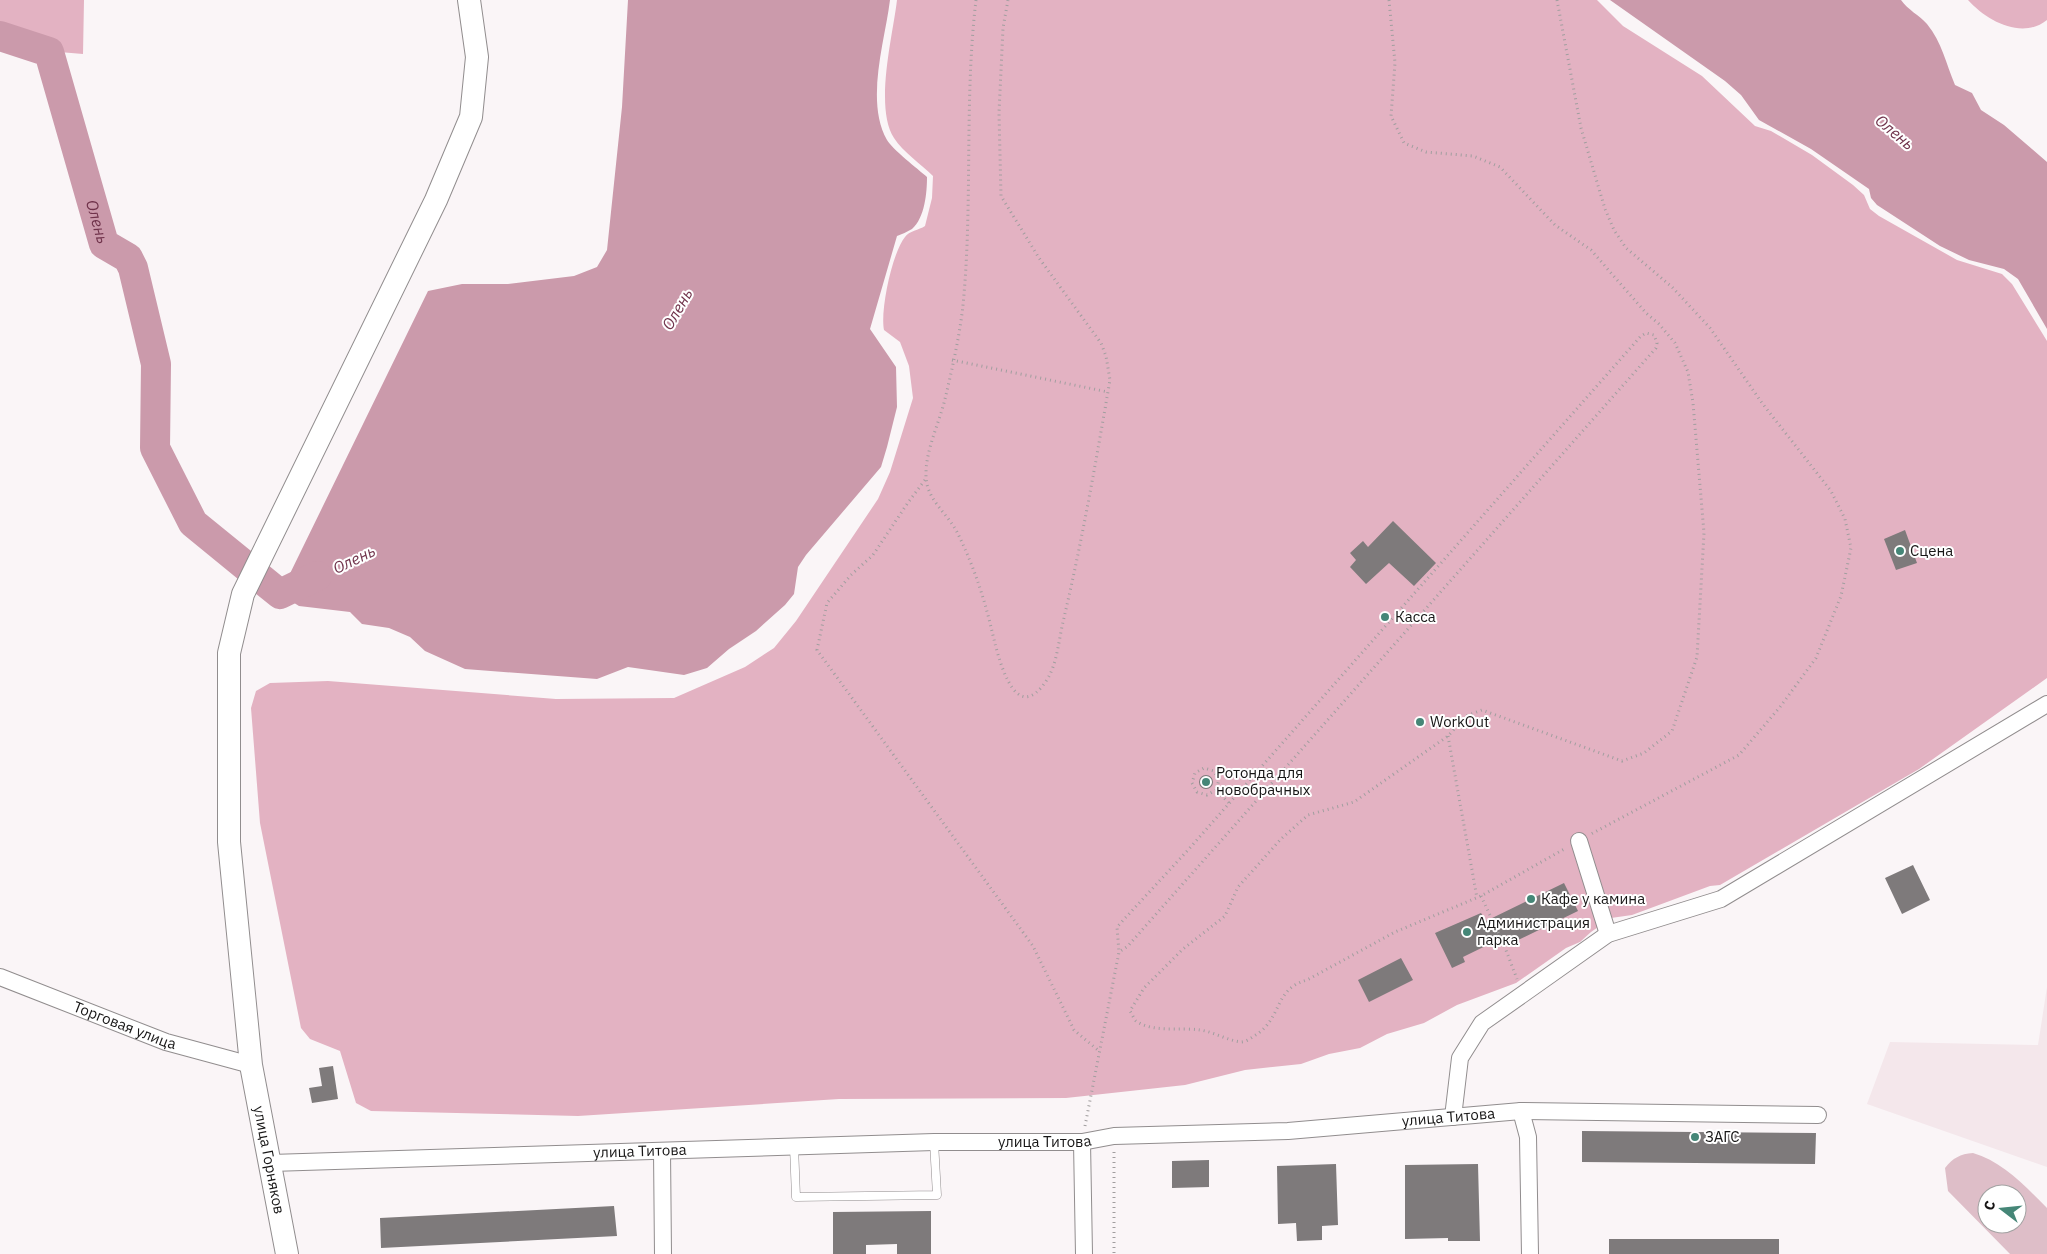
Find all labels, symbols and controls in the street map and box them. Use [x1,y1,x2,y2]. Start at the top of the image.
water label: Олень [1872,110,1918,154]
water label: Олень [82,197,113,246]
water label: Олень [657,285,697,333]
water label: Олень [330,540,378,578]
place label: Сцена [1910,541,1953,560]
marker: Сцена [1894,545,1906,557]
place label: Касса [1395,607,1436,626]
marker: Касса [1379,611,1391,623]
place label: WorkOut [1430,712,1489,731]
marker: WorkOut [1414,716,1426,728]
place label: Ротонда для новобрачных [1216,763,1311,799]
marker: Ротонда для новобрачных [1200,776,1212,788]
place label: Кафе у камина [1541,889,1645,908]
marker: Кафе у камина [1525,893,1537,905]
place label: Администрация парка [1477,913,1590,949]
marker: Администрация парка [1461,926,1473,938]
street label: Торговая улица [71,997,178,1053]
street label: улица Титова [1401,1103,1496,1130]
street label: улица Горняков [250,1104,289,1216]
place label: ЗАГС [1705,1127,1740,1146]
street label: улица Титова [998,1130,1093,1151]
marker: ЗАГС [1689,1131,1701,1143]
street label: улица Титова [593,1140,687,1162]
north arrow [1977,1184,2027,1234]
text: С [1980,1199,1999,1212]

